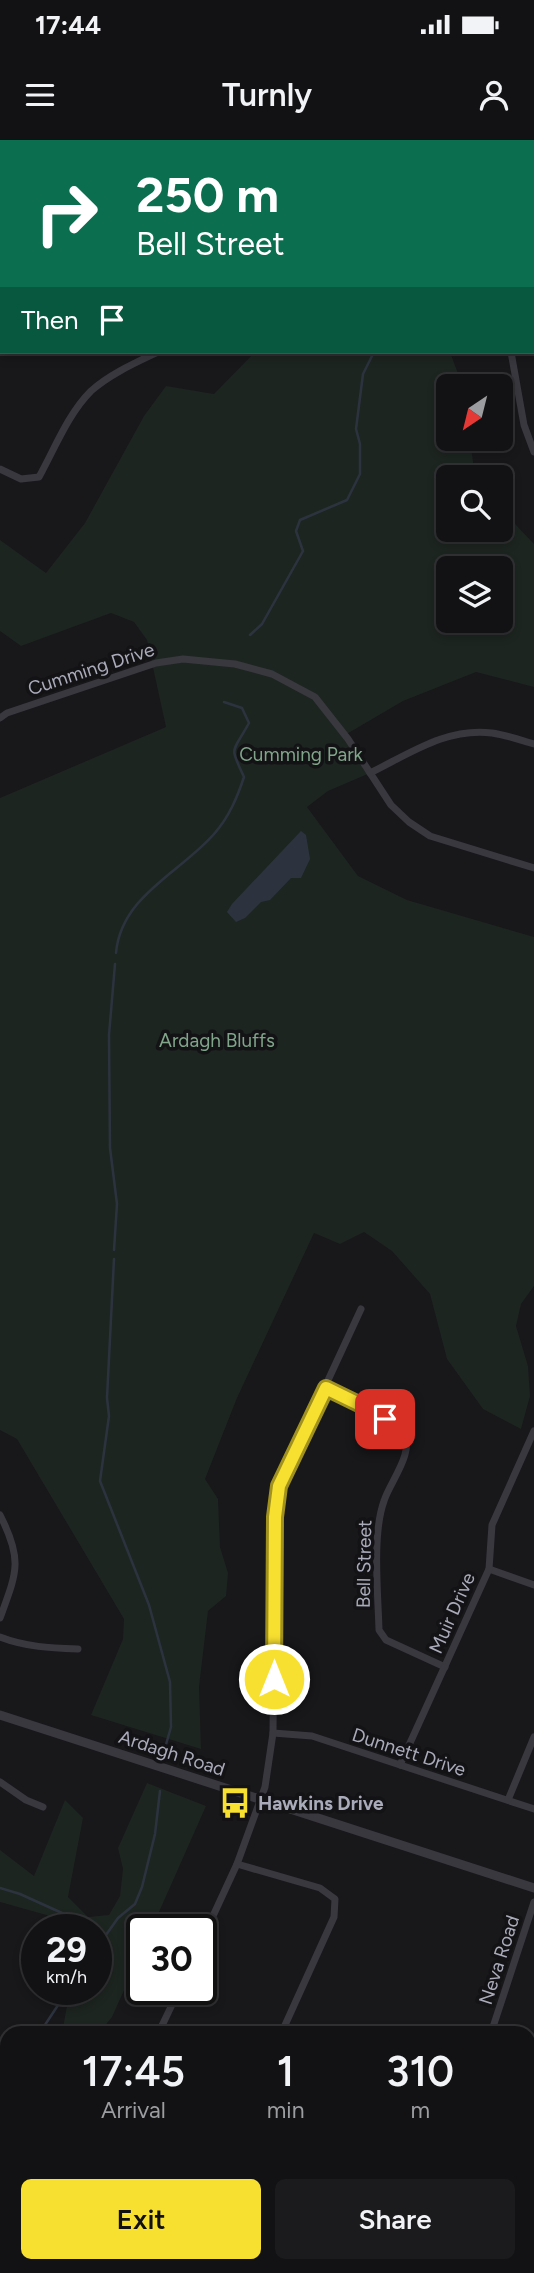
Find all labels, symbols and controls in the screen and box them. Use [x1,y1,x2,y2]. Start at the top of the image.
text: 17:44 [35,9,101,41]
icon: menu [21,76,59,114]
text: Turnly [222,76,312,114]
icon: person [475,76,513,114]
text: 250 m [136,165,279,224]
icon: right [21,168,112,259]
text: Bell Street [136,225,285,263]
icon: arrive [93,301,131,339]
text: Then [21,304,79,336]
north arrow [436,374,513,452]
map controls [436,374,513,633]
button: search [436,465,513,542]
button: layers [436,556,513,633]
street label: Cumming Drive [25,638,157,700]
park label: Cumming Park [239,743,364,766]
park label: Ardagh Bluffs [159,1029,275,1052]
pin [355,1389,415,1449]
icon: arrive [366,1400,404,1438]
street label: Bell Street [352,1520,376,1608]
street label: Muir Drive [424,1569,480,1657]
position arrow [237,1642,311,1716]
street label: Dunnett Drive [349,1723,469,1781]
street label: Ardagh Road [116,1725,228,1781]
bus stop icon: Hawkins Drive [218,1786,252,1820]
place label: Hawkins Drive [258,1792,384,1815]
street label: Neva Road [474,1912,524,2008]
speed limit sign: 30 [126,1914,217,2005]
text: 29 [46,1929,87,1971]
text: km/h [46,1966,87,1988]
text: 17:45 [82,2046,185,2097]
text: 1 [277,2046,294,2097]
text: 310 [386,2046,454,2097]
text: Arrival [101,2096,166,2124]
text: min [267,2096,305,2124]
text: m [410,2096,430,2124]
button: Exit [21,2179,261,2259]
button: Share [275,2179,515,2259]

